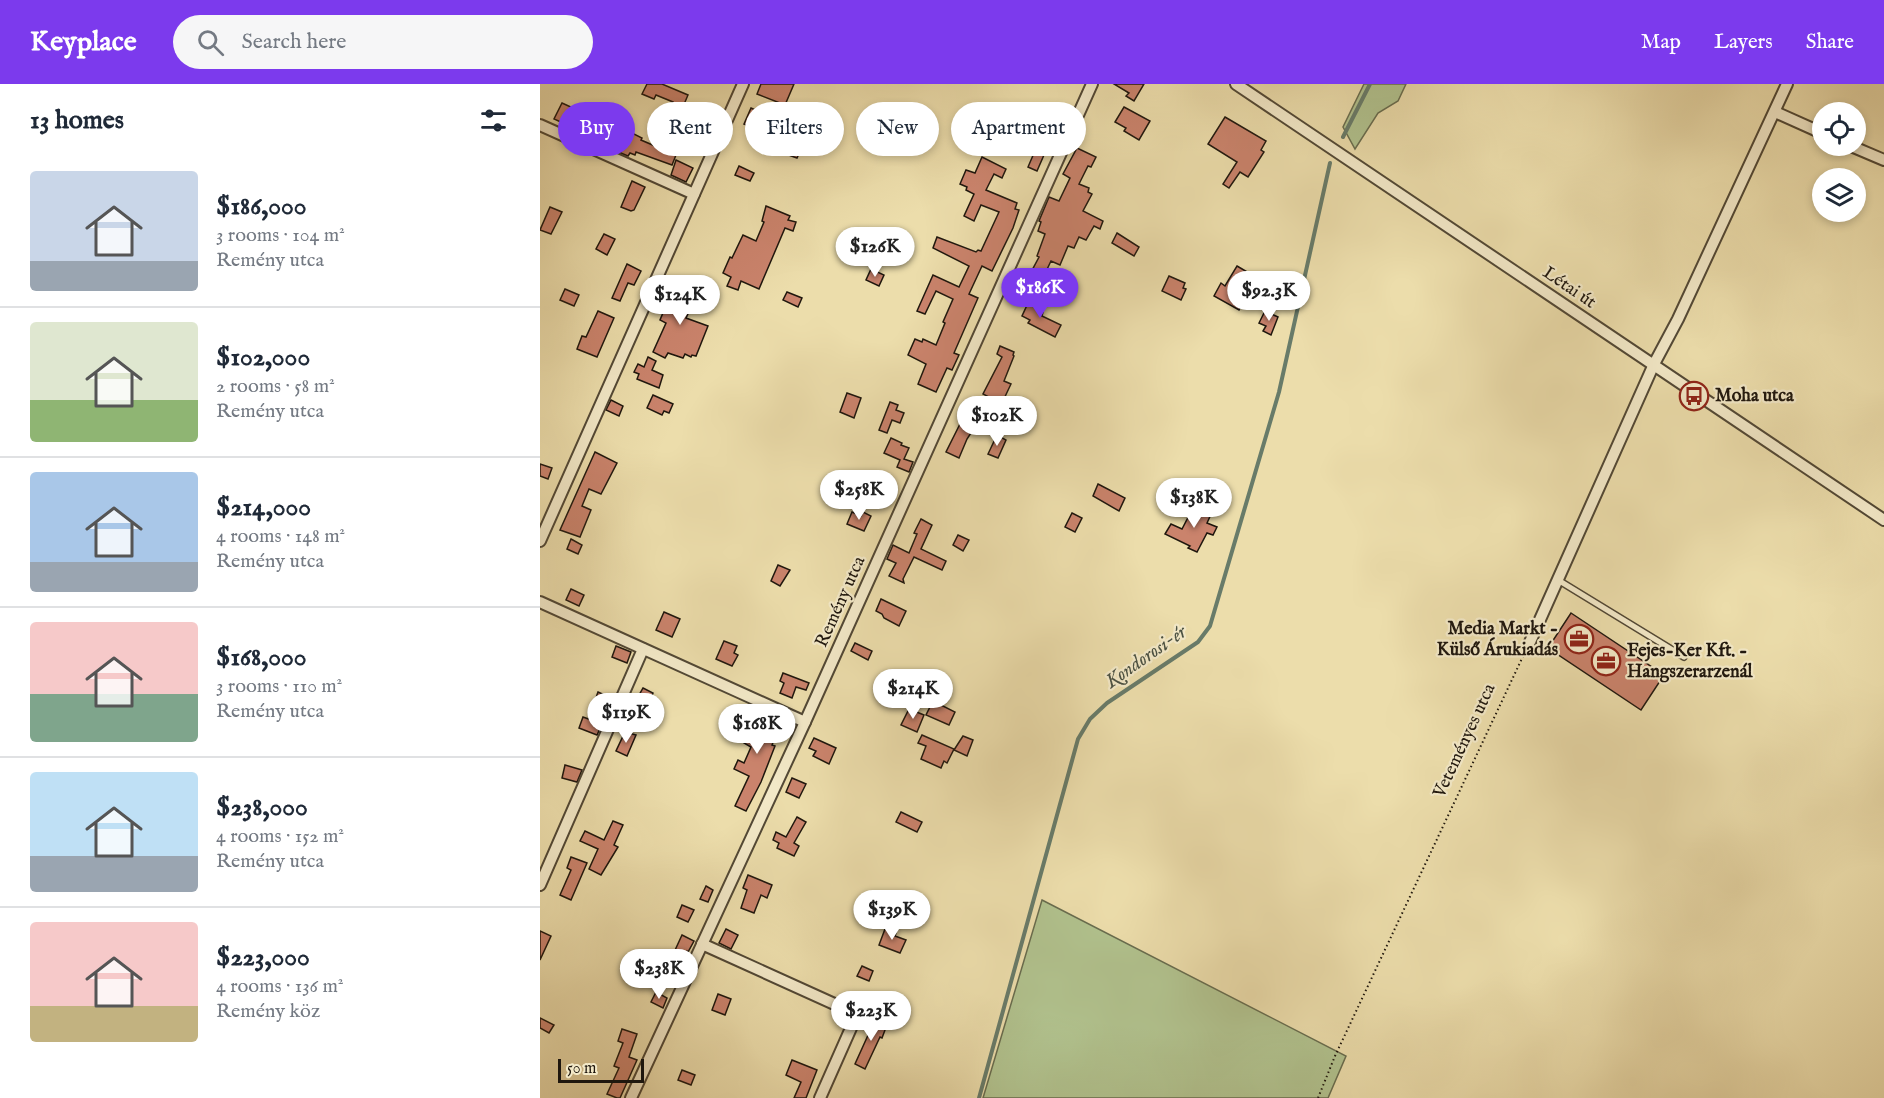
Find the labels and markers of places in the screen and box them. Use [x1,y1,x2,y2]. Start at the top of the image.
pin: $126K [833,227,917,278]
pin: $186K [998,268,1082,319]
pin: $92.3K [1220,271,1318,322]
pin: $124K [638,275,722,326]
bus stop icon: Moha utca [1678,380,1710,412]
place label: Moha utca [1715,385,1795,408]
pin: $102K [955,396,1039,447]
pin: $258K [817,470,901,521]
pin: $138K [1152,478,1236,529]
place label: Media Markt - Külső Árukiadás [1437,618,1559,662]
office icon: Media Markt - Külső Árukiadás [1563,623,1595,655]
place label: Fejes-Ker Kft. - Hangszerarzenál [1627,640,1753,684]
office icon: Fejes-Ker Kft. - Hangszerarzenál [1590,645,1622,677]
pin: $214K [871,669,955,720]
pin: $119K [584,693,668,744]
pin: $168K [715,704,799,755]
pin: $139K [850,890,934,941]
pin: $238K [617,949,701,1000]
pin: $223K [829,991,913,1042]

